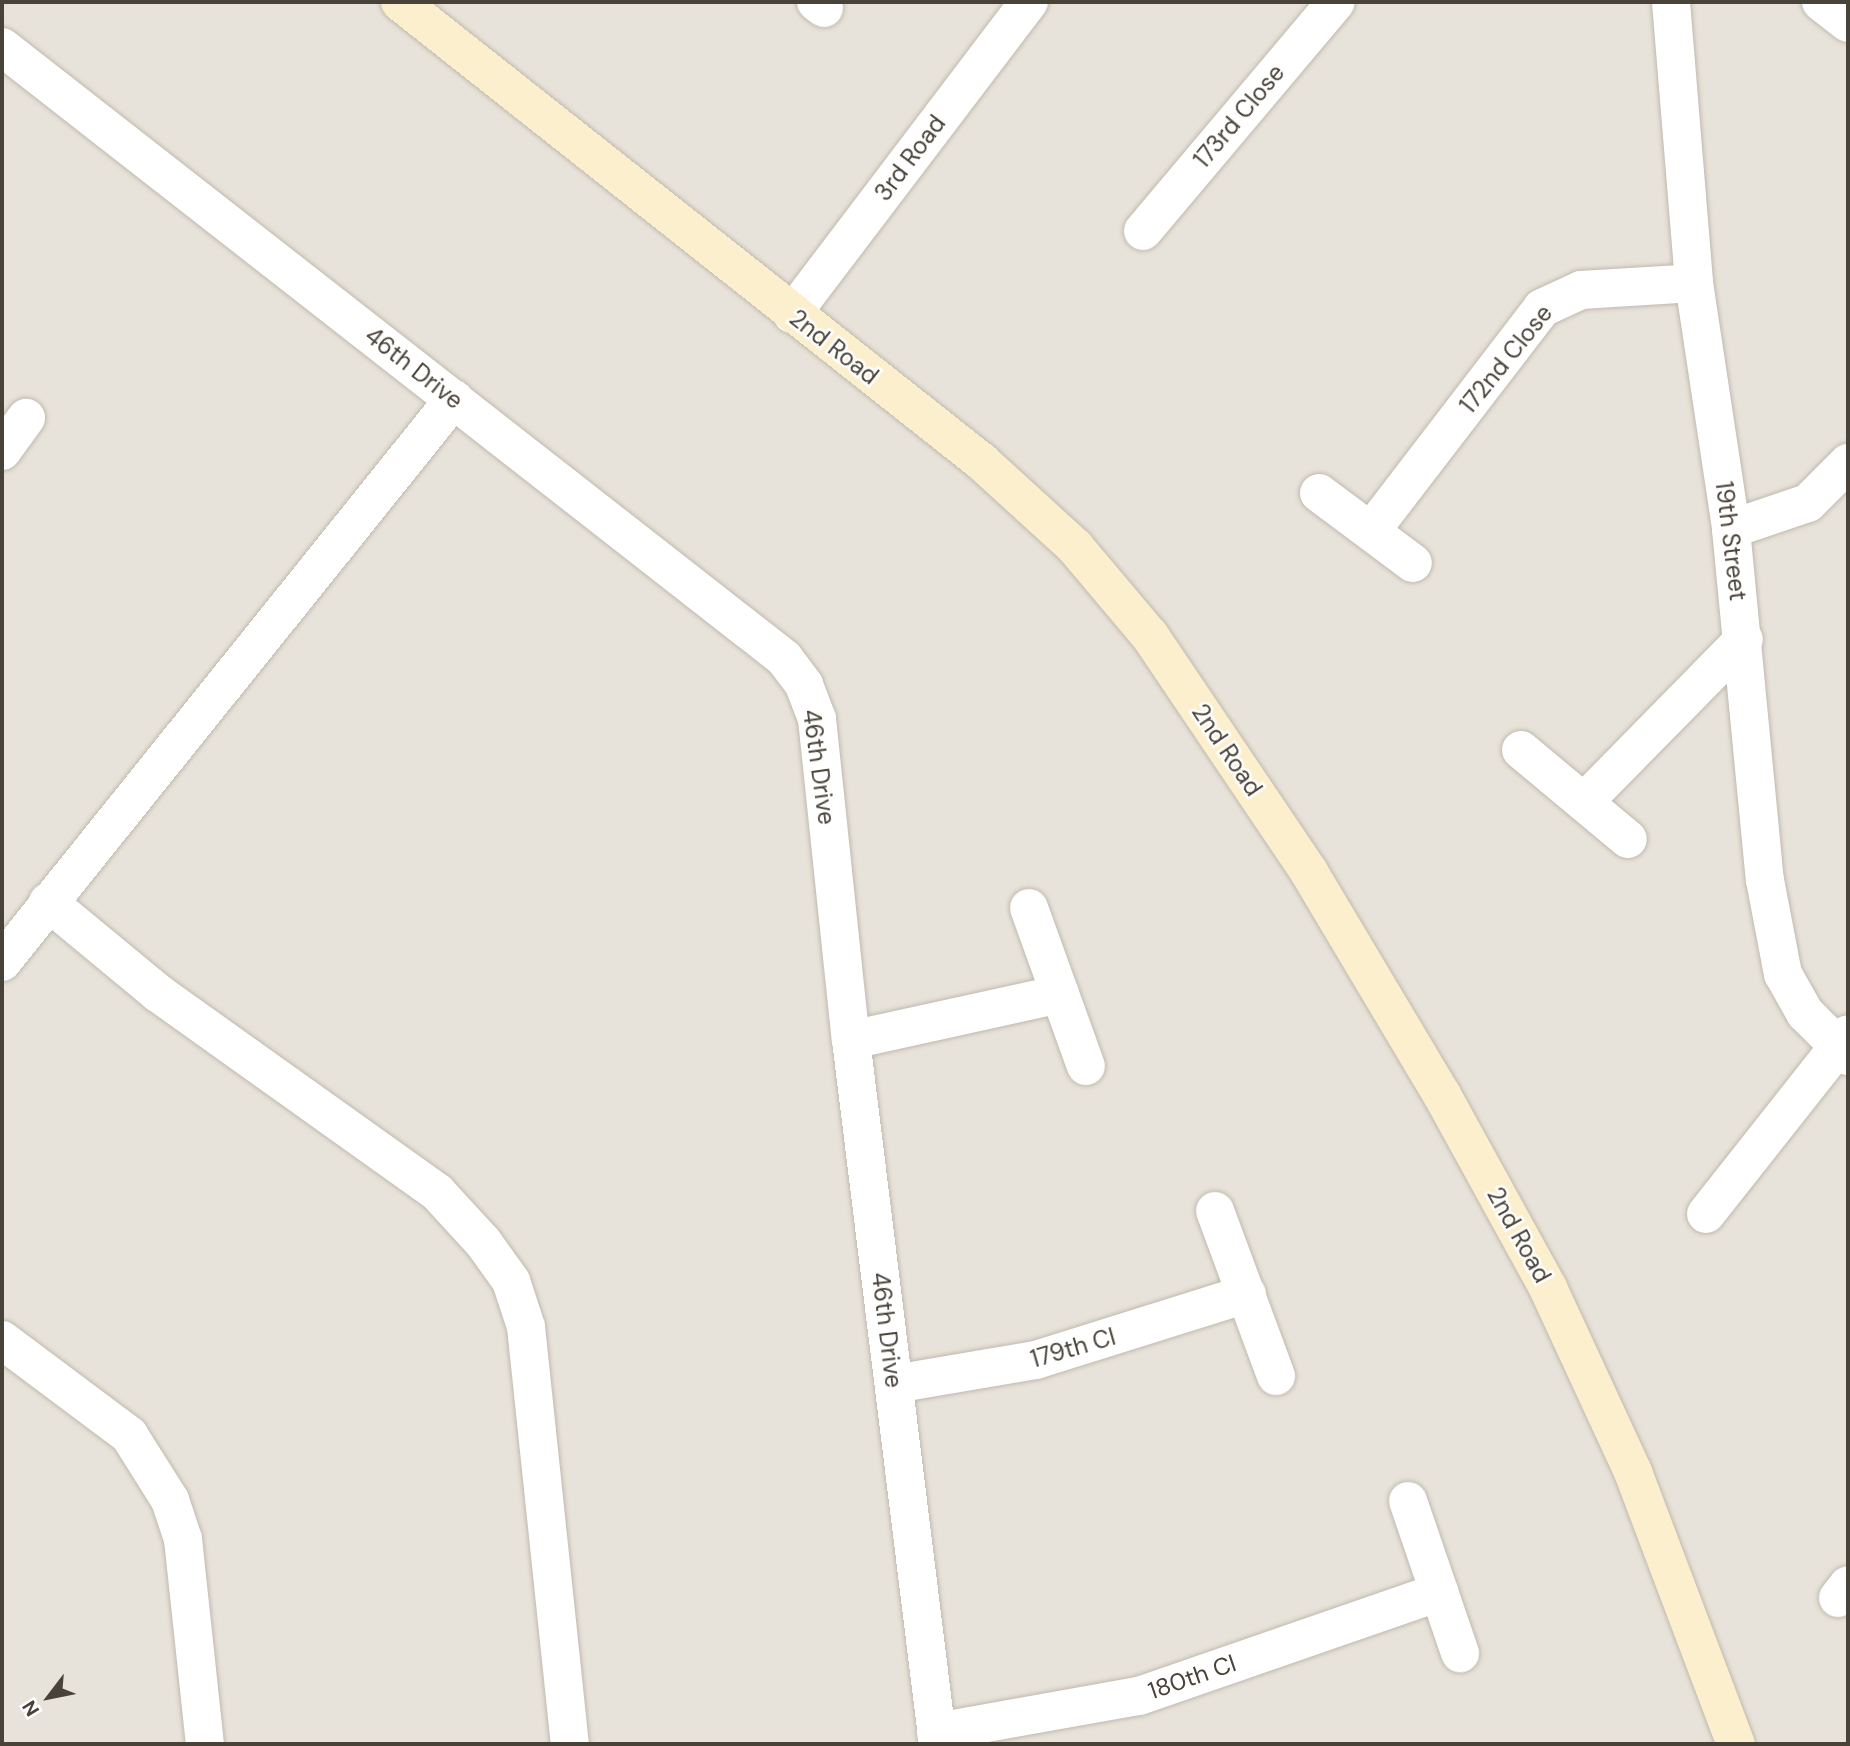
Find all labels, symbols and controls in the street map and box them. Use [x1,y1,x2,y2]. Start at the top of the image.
street label: 173rd Close [1187,58,1291,174]
street label: 3rd Road [868,109,952,207]
street label: 172nd Close [1454,299,1558,419]
street label: 2nd Road [784,303,884,391]
street label: 46th Drive [359,321,469,415]
street label: 19th Street [1709,480,1753,602]
street label: 2nd Road [1186,698,1268,802]
street label: 46th Drive [797,708,841,826]
street label: 2nd Road [1481,1182,1557,1288]
street label: 46th Drive [866,1271,908,1389]
street label: 179th Cl [1027,1322,1119,1374]
street label: 180th Cl [1144,1649,1240,1705]
north arrow [14,1662,84,1732]
text: N [16,1696,45,1721]

